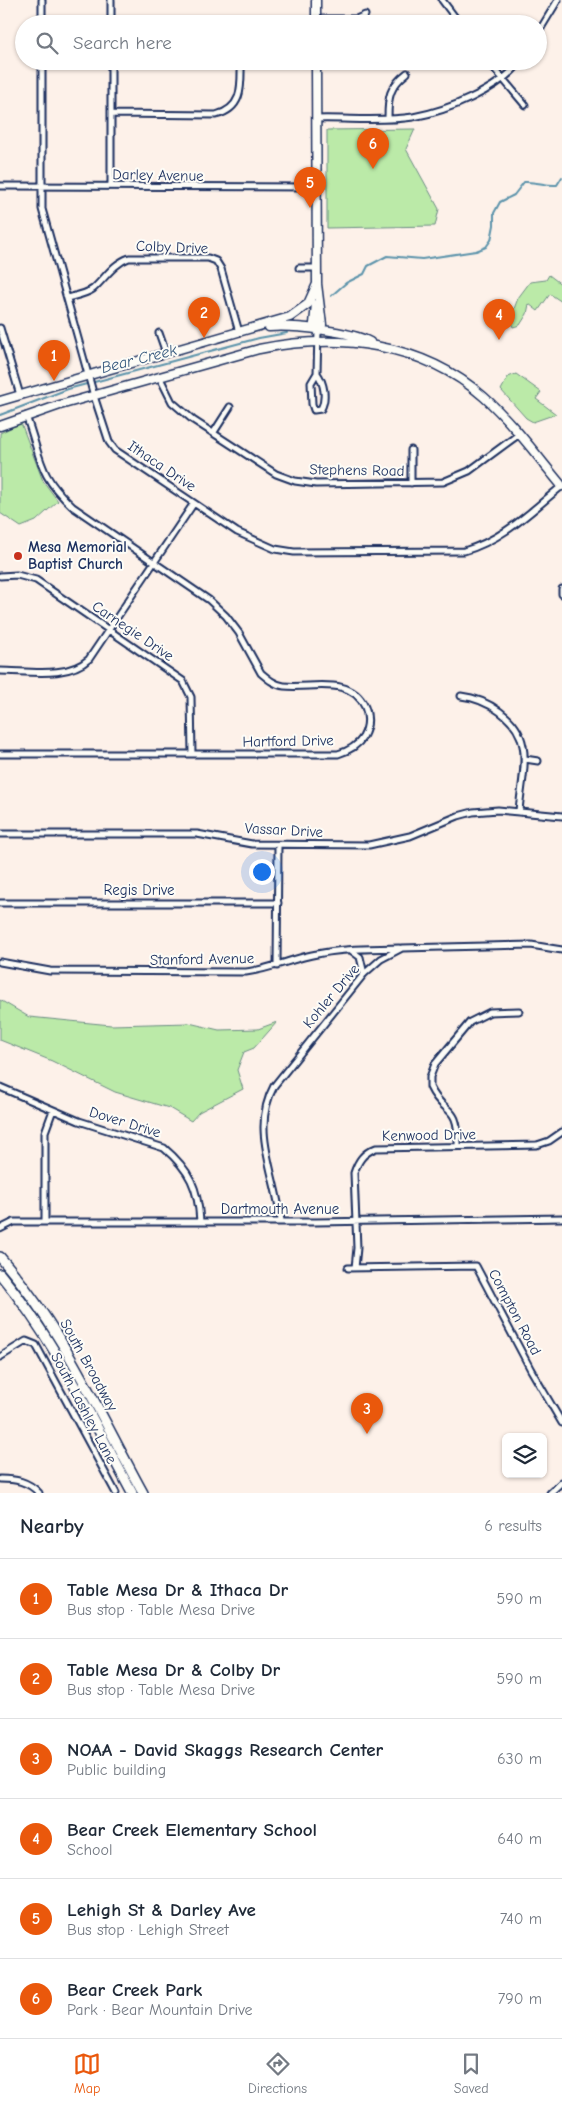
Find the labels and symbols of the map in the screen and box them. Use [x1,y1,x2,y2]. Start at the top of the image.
pin: 6 [357,128,389,169]
street label: Darley Avenue [112,165,204,185]
pin: 5 [294,167,326,208]
street label: Colby Drive [136,237,209,257]
pin: 2 [188,297,220,338]
pin: 4 [483,299,515,340]
pin: 1 [38,340,70,381]
water label: Bear Creek [99,341,179,377]
street label: Ithaca Drive [125,437,200,496]
street label: Stephens Road [309,460,405,480]
place label: Mesa Memorial Baptist Church [28,538,127,573]
marker: Mesa Memorial Baptist Church [12,550,24,562]
street label: Carnegie Drive [89,597,178,665]
street label: Hartford Drive [242,731,334,751]
street label: Vassar Drive [244,819,324,841]
your location [249,859,275,885]
street label: Regis Drive [103,881,175,899]
street label: Stanford Avenue [150,949,255,969]
street label: Kohler Drive [299,960,363,1032]
street label: Dover Drive [87,1103,163,1142]
street label: Kenwood Drive [382,1125,477,1145]
street label: Dartmouth Avenue [221,1200,340,1218]
street label: Compton Road [485,1266,545,1358]
street label: South Broadway [56,1316,122,1415]
street label: South Lashley Lane [47,1349,121,1467]
pin: 3 [351,1393,383,1434]

